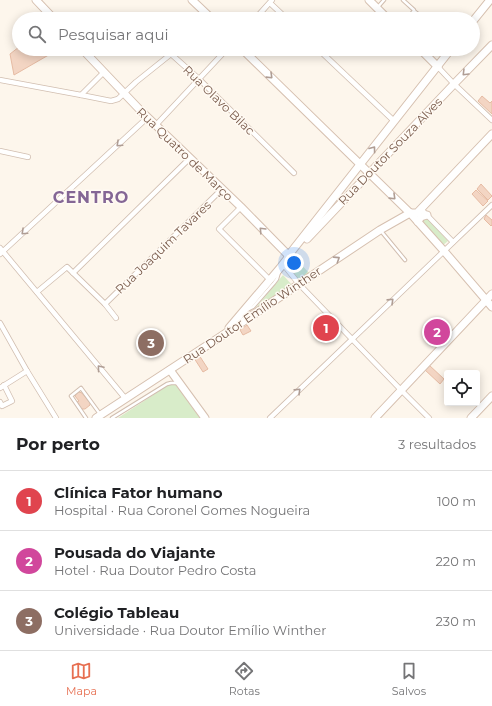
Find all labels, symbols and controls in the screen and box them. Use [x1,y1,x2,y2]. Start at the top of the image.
search box [12,12,480,56]
icon: search [26,23,48,45]
text: Pesquisar aqui [58,25,169,44]
street label: Rua Olavo Bilac [180,62,258,138]
one-way arrow [462,68,470,76]
one-way arrow [265,71,273,79]
street label: Rua Doutor Souza Alves [335,94,445,208]
street label: Rua Quatro de Março [134,104,236,204]
one-way arrow [116,139,124,147]
one-way arrow [368,146,375,153]
district label: CENTRO [53,188,129,207]
one-way arrow [388,192,396,200]
street label: Rua Joaquim Tavares [112,197,214,297]
one-way arrow [21,227,29,235]
one-way arrow [260,227,267,235]
your location [284,253,304,273]
one-way arrow [332,257,339,264]
street label: Rua Doutor Emílio Winther [180,263,324,367]
one-way arrow [386,298,394,306]
pin: 1 [313,313,339,343]
pin: 2 [424,317,450,347]
pin: 3 [138,328,164,358]
one-way arrow [97,366,104,373]
map controls [444,370,480,406]
button: locate [444,370,480,406]
one-way arrow [293,388,301,396]
text: Por perto [16,434,100,454]
text: 3 resultados [398,436,476,452]
text: Clínica Fator humano [54,483,222,502]
text: 1 [26,493,32,509]
text: 100 m [437,493,476,509]
text: Hospital · Rua Coronel Gomes Nogueira [54,502,310,518]
text: Pousada do Viajante [54,543,215,562]
text: 2 [25,553,33,569]
text: 220 m [435,553,476,569]
text: Hotel · Rua Doutor Pedro Costa [54,562,256,578]
text: Colégio Tableau [54,603,179,622]
text: 3 [25,613,33,629]
text: 230 m [435,613,476,629]
text: Universidade · Rua Doutor Emílio Winther [54,622,326,638]
tab: Mapa [66,660,97,698]
tab: Rotas [229,660,260,698]
tab: Salvos [392,660,426,698]

